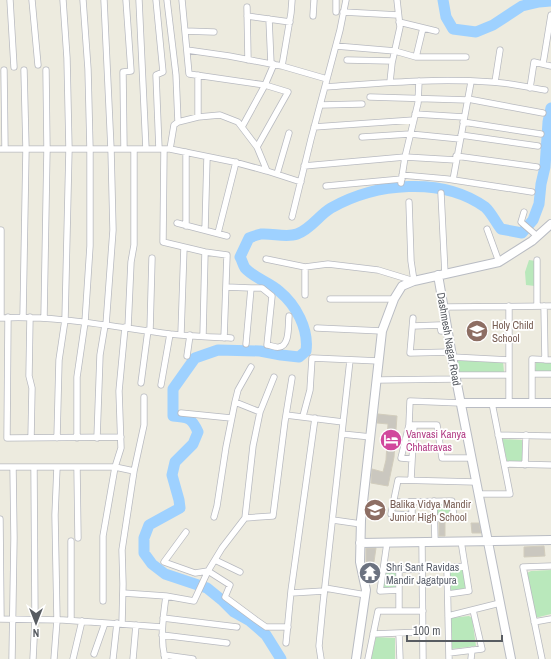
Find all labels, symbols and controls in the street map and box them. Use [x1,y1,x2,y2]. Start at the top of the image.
street label: Dashmesh Nagar Road [434,291,464,387]
school or university icon: Holy Child School [464,318,490,344]
place label: Holy Child School [492,318,534,345]
hotel icon: Vanvasi Kanya Chhatravas [378,427,404,453]
place label: Vanvasi Kanya Chhatravas [406,427,466,454]
school or university icon: Balika Vidya Mandir Junior High School [362,497,388,523]
place label: Balika Vidya Mandir Junior High School [390,497,471,524]
temple icon: Shri Sant Ravidas Mandir Jagatpura [357,560,383,586]
place label: Shri Sant Ravidas Mandir Jagatpura [386,560,460,587]
north arrow [16,603,56,643]
scale bar [407,617,502,643]
text: 100 m [413,623,440,639]
text: N [33,626,39,640]

